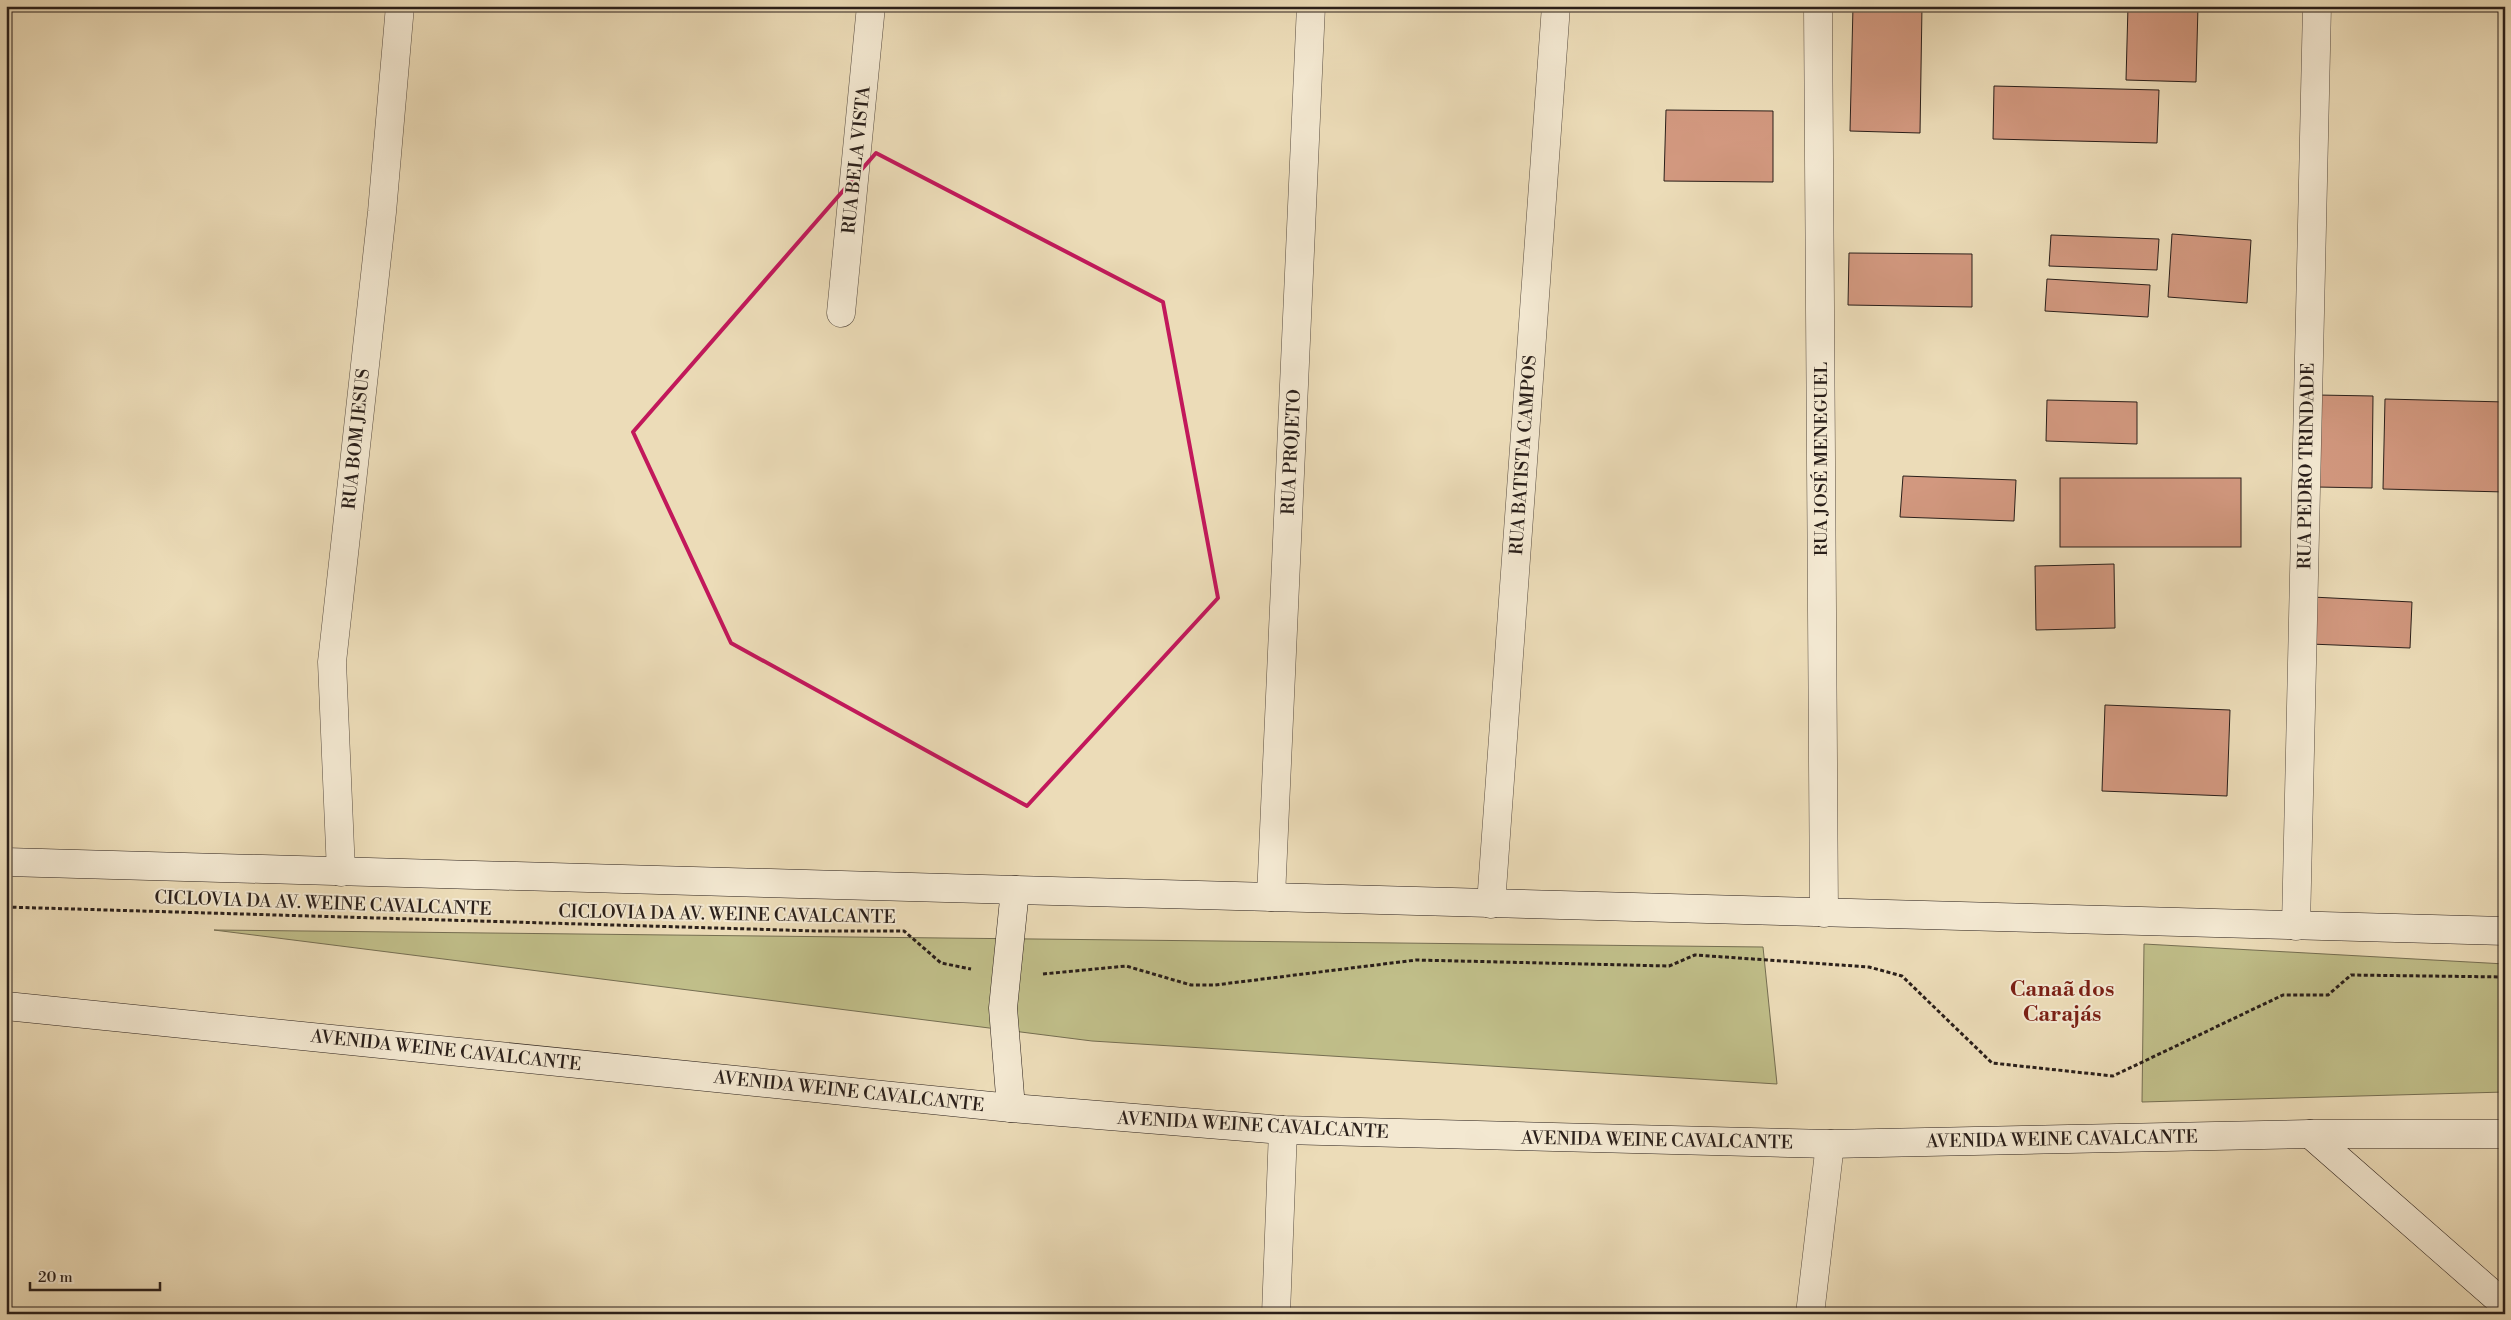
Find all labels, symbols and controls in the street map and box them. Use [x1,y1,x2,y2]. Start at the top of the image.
street label: RUA BELA VISTA [837,84,876,235]
street label: RUA BATISTA CAMPOS [1505,354,1542,556]
street label: RUA JOSÉ MENEGUEL [1810,362,1833,556]
street label: RUA PEDRO TRINDADE [2293,362,2320,570]
street label: RUA BOM JESUS [338,368,375,511]
street label: RUA PROJETO [1277,389,1306,516]
street label: CICLOVIA DA AV. WEINE CAVALCANTE [154,886,492,921]
street label: CICLOVIA DA AV. WEINE CAVALCANTE [558,900,896,929]
district label: Canaã dos Carajás [2010,976,2114,1028]
street label: AVENIDA WEINE CAVALCANTE [309,1025,582,1076]
street label: AVENIDA WEINE CAVALCANTE [712,1066,985,1117]
street label: AVENIDA WEINE CAVALCANTE [1116,1107,1389,1144]
street label: AVENIDA WEINE CAVALCANTE [1925,1126,2198,1153]
street label: AVENIDA WEINE CAVALCANTE [1520,1127,1793,1154]
scale bar [30,1260,160,1292]
text: 20 m [38,1268,73,1287]

